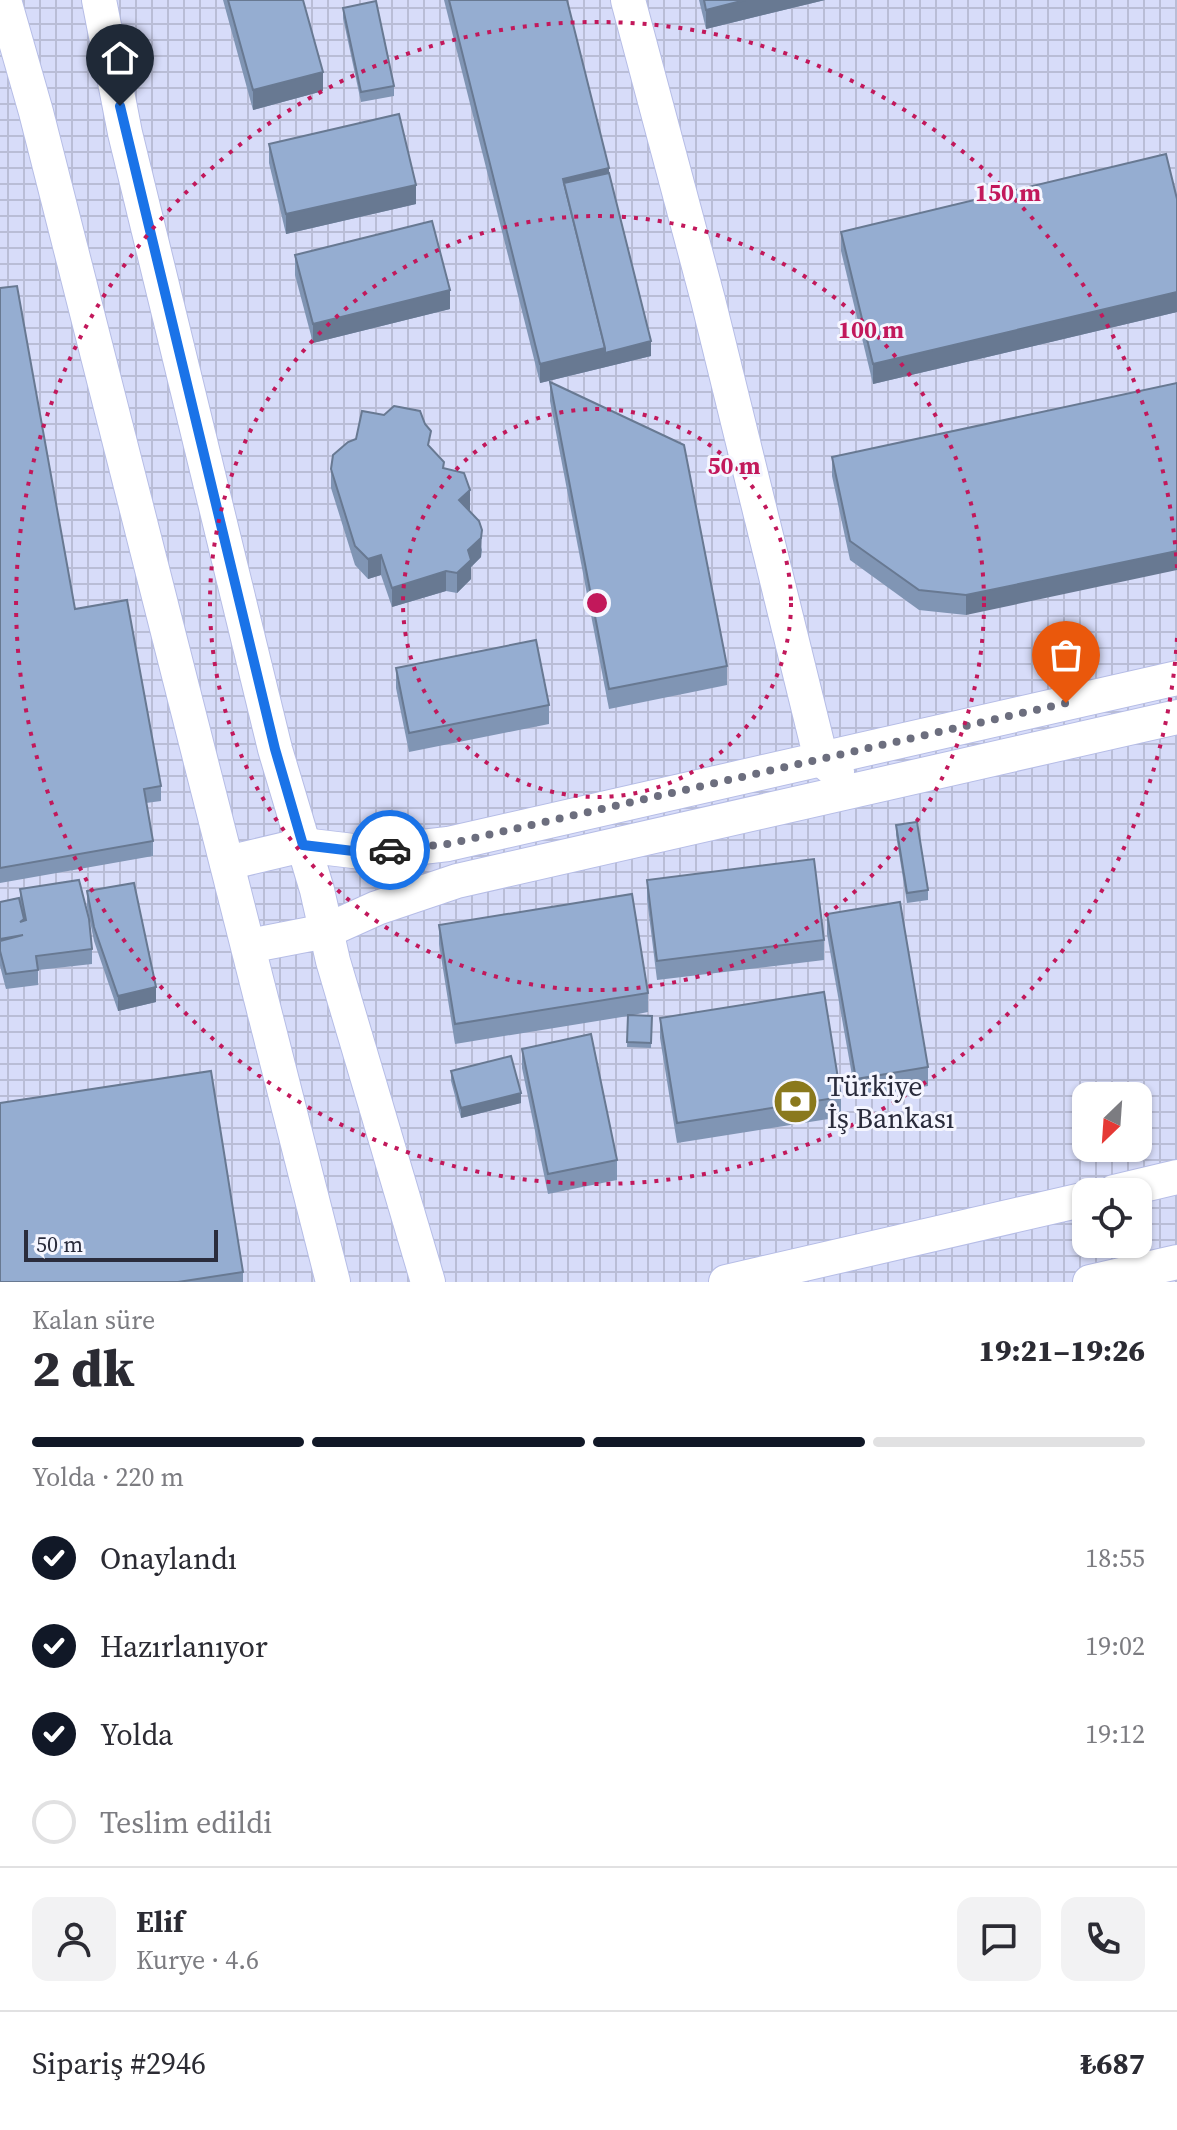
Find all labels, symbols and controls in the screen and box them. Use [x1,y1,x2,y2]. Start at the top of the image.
pin [86,24,154,106]
icon: home [98,36,142,80]
text: 150 m [975,176,1041,209]
text: 100 m [838,313,904,346]
text: 50 m [708,449,761,482]
centre of rings [583,589,611,617]
pin [1032,621,1100,703]
icon: bag [1044,633,1088,677]
courier [350,810,430,890]
icon: car [368,828,412,872]
place label: Türkiye İş Bankası [827,1067,954,1137]
bank icon: Türkiye İş Bankası [772,1078,820,1126]
north arrow [1072,1082,1152,1162]
map controls [1072,1082,1152,1258]
button: locate [1072,1178,1152,1258]
scale bar [24,1226,218,1262]
text: 50 m [36,1229,83,1259]
text: Kalan süre [32,1302,155,1338]
text: 19:21–19:26 [978,1330,1145,1371]
text: 2 dk [32,1332,134,1403]
text: Yolda · 220 m [32,1459,184,1495]
icon: check [32,1536,76,1580]
text: Onaylandı [100,1538,237,1579]
text: 18:55 [1085,1540,1145,1576]
icon: check [32,1624,76,1668]
text: Hazırlanıyor [100,1626,268,1667]
text: 19:02 [1085,1628,1145,1664]
icon: check [32,1712,76,1756]
text: Yolda [100,1714,173,1755]
text: 19:12 [1085,1716,1145,1752]
text: Teslim edildi [100,1802,272,1843]
button: person [32,1897,116,1981]
button: chat [957,1897,1041,1981]
button: phone [1061,1897,1145,1981]
text: Elif [136,1901,184,1942]
text: Kurye · 4.6 [136,1942,259,1978]
text: Sipariş #2946 [32,2043,206,2084]
text: ₺687 [1080,2043,1145,2084]

